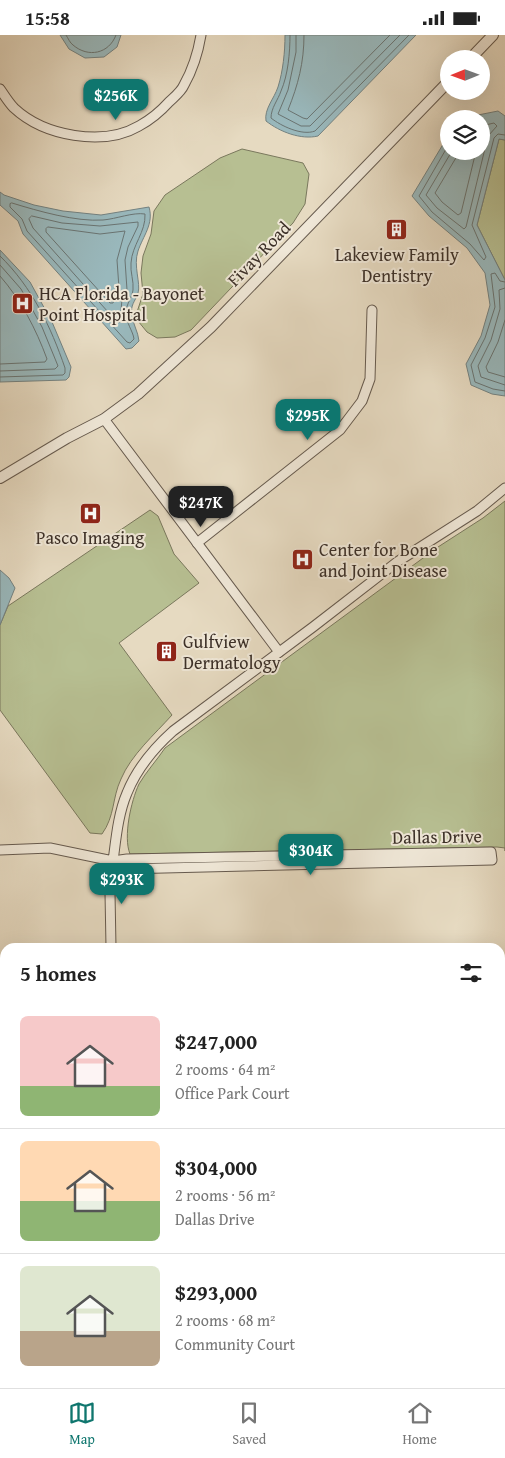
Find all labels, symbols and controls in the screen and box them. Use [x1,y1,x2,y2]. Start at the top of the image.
text: 15:58 [25,4,70,32]
north arrow [440,50,490,100]
map controls [440,50,490,160]
pin: $256K [81,79,151,121]
text: $256K [94,83,138,107]
button: layers [440,110,490,160]
street label: Fivay Road [221,215,297,292]
building icon: Lakeview Family Dentistry [385,218,409,242]
place label: Lakeview Family Dentistry [335,241,459,289]
place label: HCA Florida - Bayonet Point Hospital [39,280,205,328]
hospital icon: HCA Florida - Bayonet Point Hospital [11,292,35,316]
pin: $295K [273,399,343,441]
text: $295K [286,403,330,427]
pin: $247K [166,485,236,528]
text: $247K [179,490,223,514]
hospital icon: Pasco Imaging [78,501,102,525]
place label: Pasco Imaging [36,524,144,551]
place label: Center for Bone and Joint Disease [319,536,447,584]
hospital icon: Center for Bone and Joint Disease [291,548,315,572]
place label: Gulfview Dermatology [183,628,281,676]
building icon: Gulfview Dermatology [155,640,179,664]
street label: Dallas Drive [392,822,482,851]
pin: $304K [276,833,346,876]
text: $304K [289,838,333,862]
pin: $293K [87,863,157,905]
text: $293K [100,867,144,891]
text: 5 homes [20,958,96,989]
icon: filters [457,959,485,987]
text: $247,000 [175,1026,257,1057]
icon: home [60,1036,120,1096]
text: 2 rooms · 64 m² [175,1057,275,1081]
text: Office Park Court [175,1081,290,1105]
text: $304,000 [175,1152,257,1183]
icon: home [60,1161,120,1221]
text: 2 rooms · 56 m² [175,1183,275,1207]
text: Dallas Drive [175,1207,255,1231]
text: $293,000 [175,1277,257,1308]
icon: home [60,1286,120,1346]
text: 2 rooms · 68 m² [175,1308,275,1332]
text: Community Court [175,1332,295,1356]
tab: Map [68,1399,96,1449]
tab: Saved [232,1399,266,1449]
tab: Home [402,1399,437,1449]

